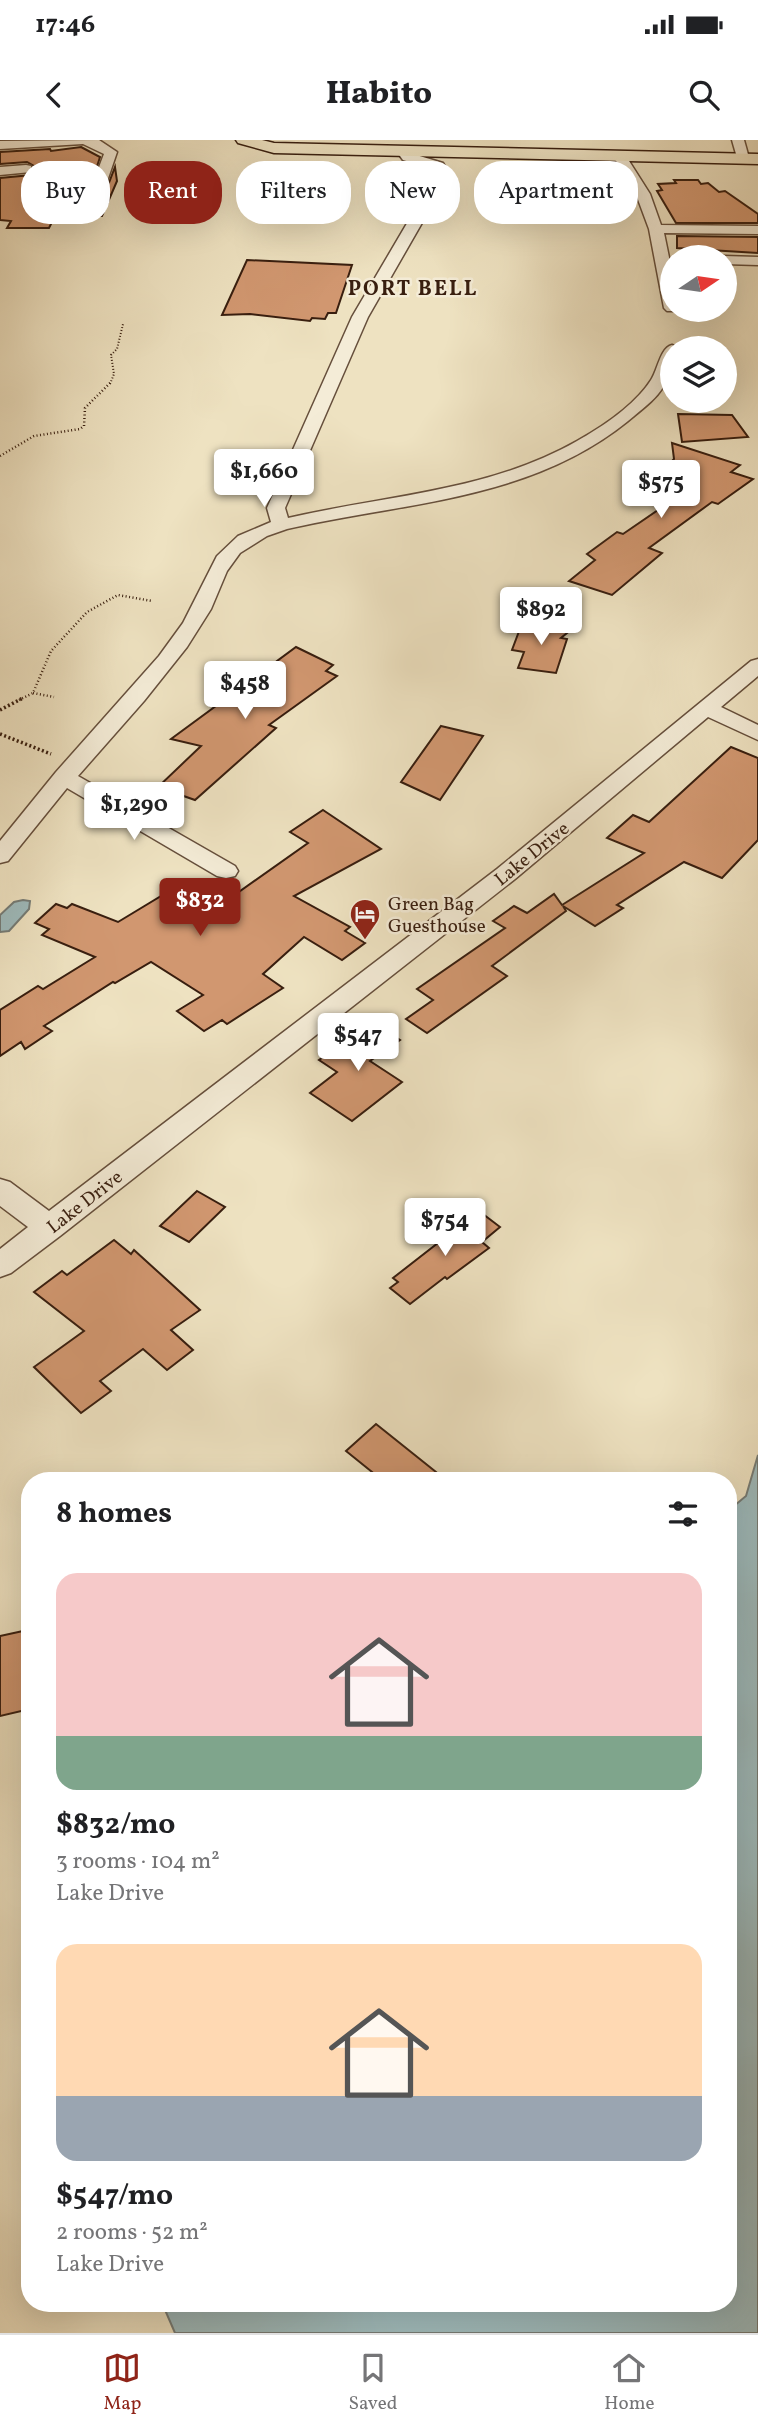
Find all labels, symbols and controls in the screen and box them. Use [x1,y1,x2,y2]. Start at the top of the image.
text: 17:46 [35,7,95,43]
text: Habito [326,73,432,117]
icon: back [35,76,73,114]
icon: search [685,76,723,114]
chip: Buy [21,161,110,224]
chip: Rent [124,161,222,224]
chip: Filters [236,161,351,224]
chip: New [365,161,460,224]
chip: Apartment [474,161,638,224]
north arrow [660,245,737,322]
map controls [660,245,737,413]
district label: PORT BELL [348,275,478,304]
button: layers [660,336,737,413]
pin: $1,660 [207,450,321,509]
text: $1,660 [230,456,298,488]
pin: $575 [620,460,702,520]
text: $575 [638,467,684,499]
pin: $892 [500,588,582,647]
text: $892 [516,594,566,626]
pin: $458 [204,662,286,721]
text: $458 [220,668,270,700]
pin: $1,290 [77,782,191,842]
text: $1,290 [100,789,168,821]
street label: Lake Drive [489,816,575,893]
pin: $832 [159,878,241,938]
text: $832 [175,885,225,917]
place label: Green Bag Guesthouse [388,892,486,940]
hotel icon: Green Bag Guesthouse [348,897,382,941]
pin: $547 [317,1014,399,1073]
text: $547 [334,1020,382,1052]
street label: Lake Drive [42,1165,128,1240]
pin: $754 [404,1198,486,1258]
text: $754 [421,1205,469,1237]
text: 8 homes [56,1493,172,1535]
icon: filters [664,1495,702,1533]
icon: home [316,1619,442,1745]
text: $832/mo [56,1804,175,1846]
text: 3 rooms · 104 m² [56,1846,220,1878]
text: Lake Drive [56,1878,164,1910]
icon: home [316,1990,442,2116]
text: $547/mo [56,2175,173,2217]
text: 2 rooms · 52 m² [56,2217,208,2249]
text: Lake Drive [56,2249,164,2281]
tab: Map [103,2349,142,2417]
tab: Saved [348,2349,397,2417]
tab: Home [604,2349,655,2417]

